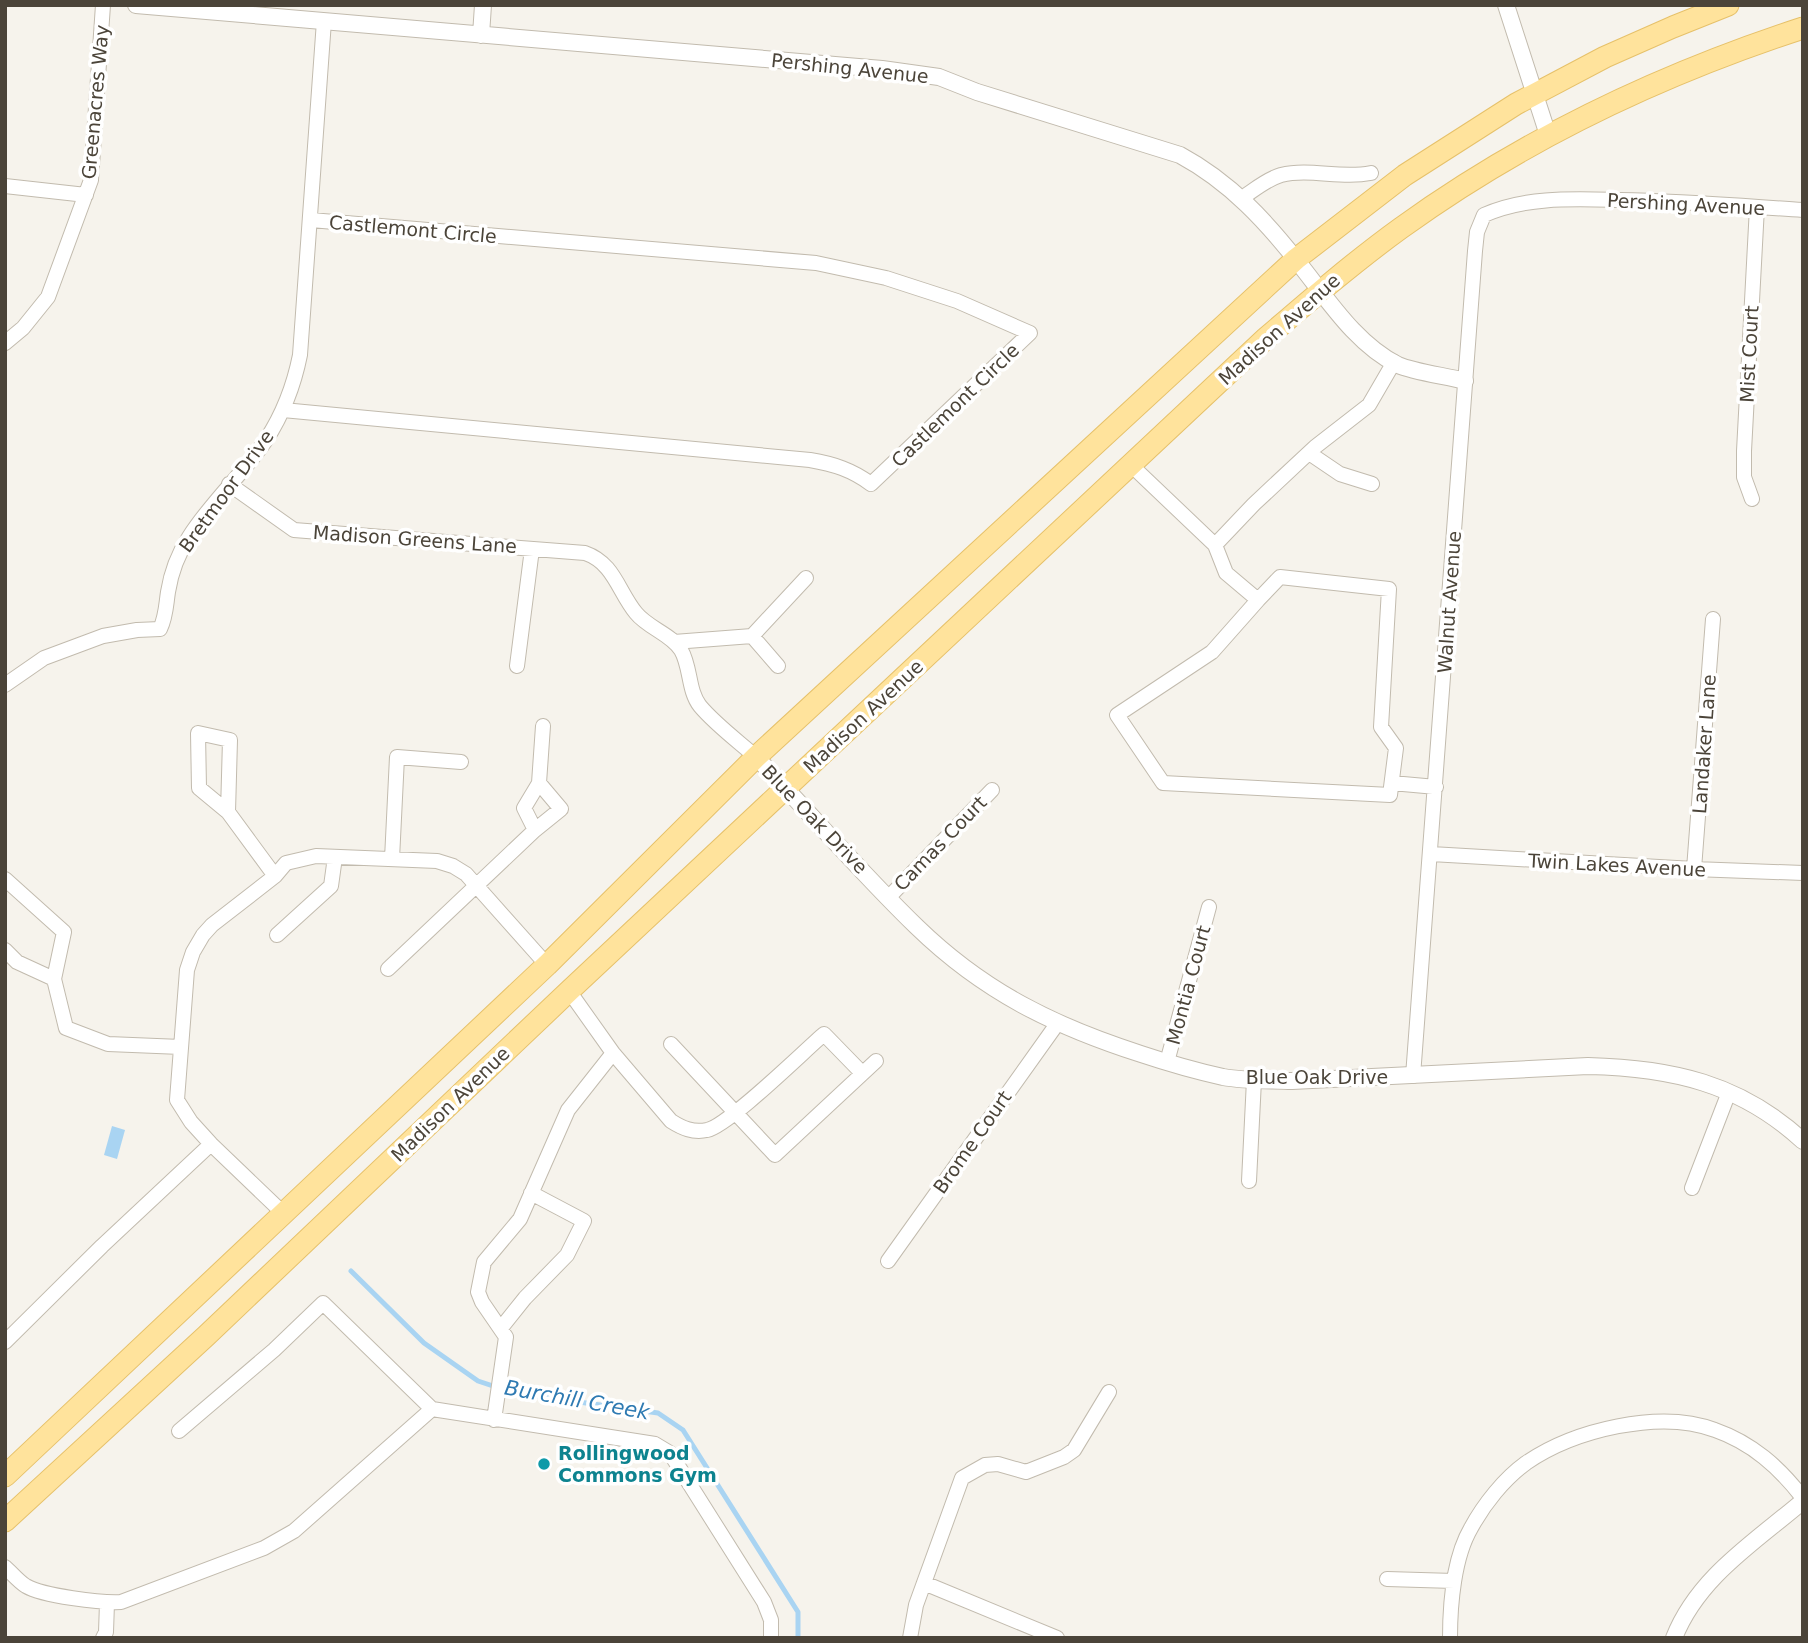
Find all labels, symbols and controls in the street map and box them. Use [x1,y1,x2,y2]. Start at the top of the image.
street label: Greenacres Way [77,24,113,180]
street label: Pershing Avenue [770,49,930,87]
street label: Pershing Avenue [1606,189,1766,219]
street label: Castlemont Circle [328,211,498,247]
street label: Madison Avenue [1214,269,1344,389]
street label: Mist Court [1735,305,1763,403]
street label: Castlemont Circle [887,339,1023,471]
street label: Bretmoor Drive [174,426,278,556]
street label: Madison Greens Lane [312,521,518,557]
street label: Walnut Avenue [1433,530,1465,674]
street label: Madison Avenue [799,655,927,777]
street label: Landaker Lane [1688,673,1720,815]
street label: Blue Oak Drive [758,760,872,878]
street label: Camas Court [889,791,991,895]
street label: Twin Lakes Avenue [1526,849,1707,881]
street label: Montia Court [1161,923,1215,1047]
street label: Madison Avenue [386,1042,514,1166]
street label: Blue Oak Drive [1246,1066,1388,1088]
street label: Brome Court [928,1086,1016,1198]
water label: Burchill Creek [503,1375,652,1425]
place label: Rollingwood Commons Gym [558,1442,717,1486]
marker: Rollingwood Commons Gym [536,1456,552,1472]

